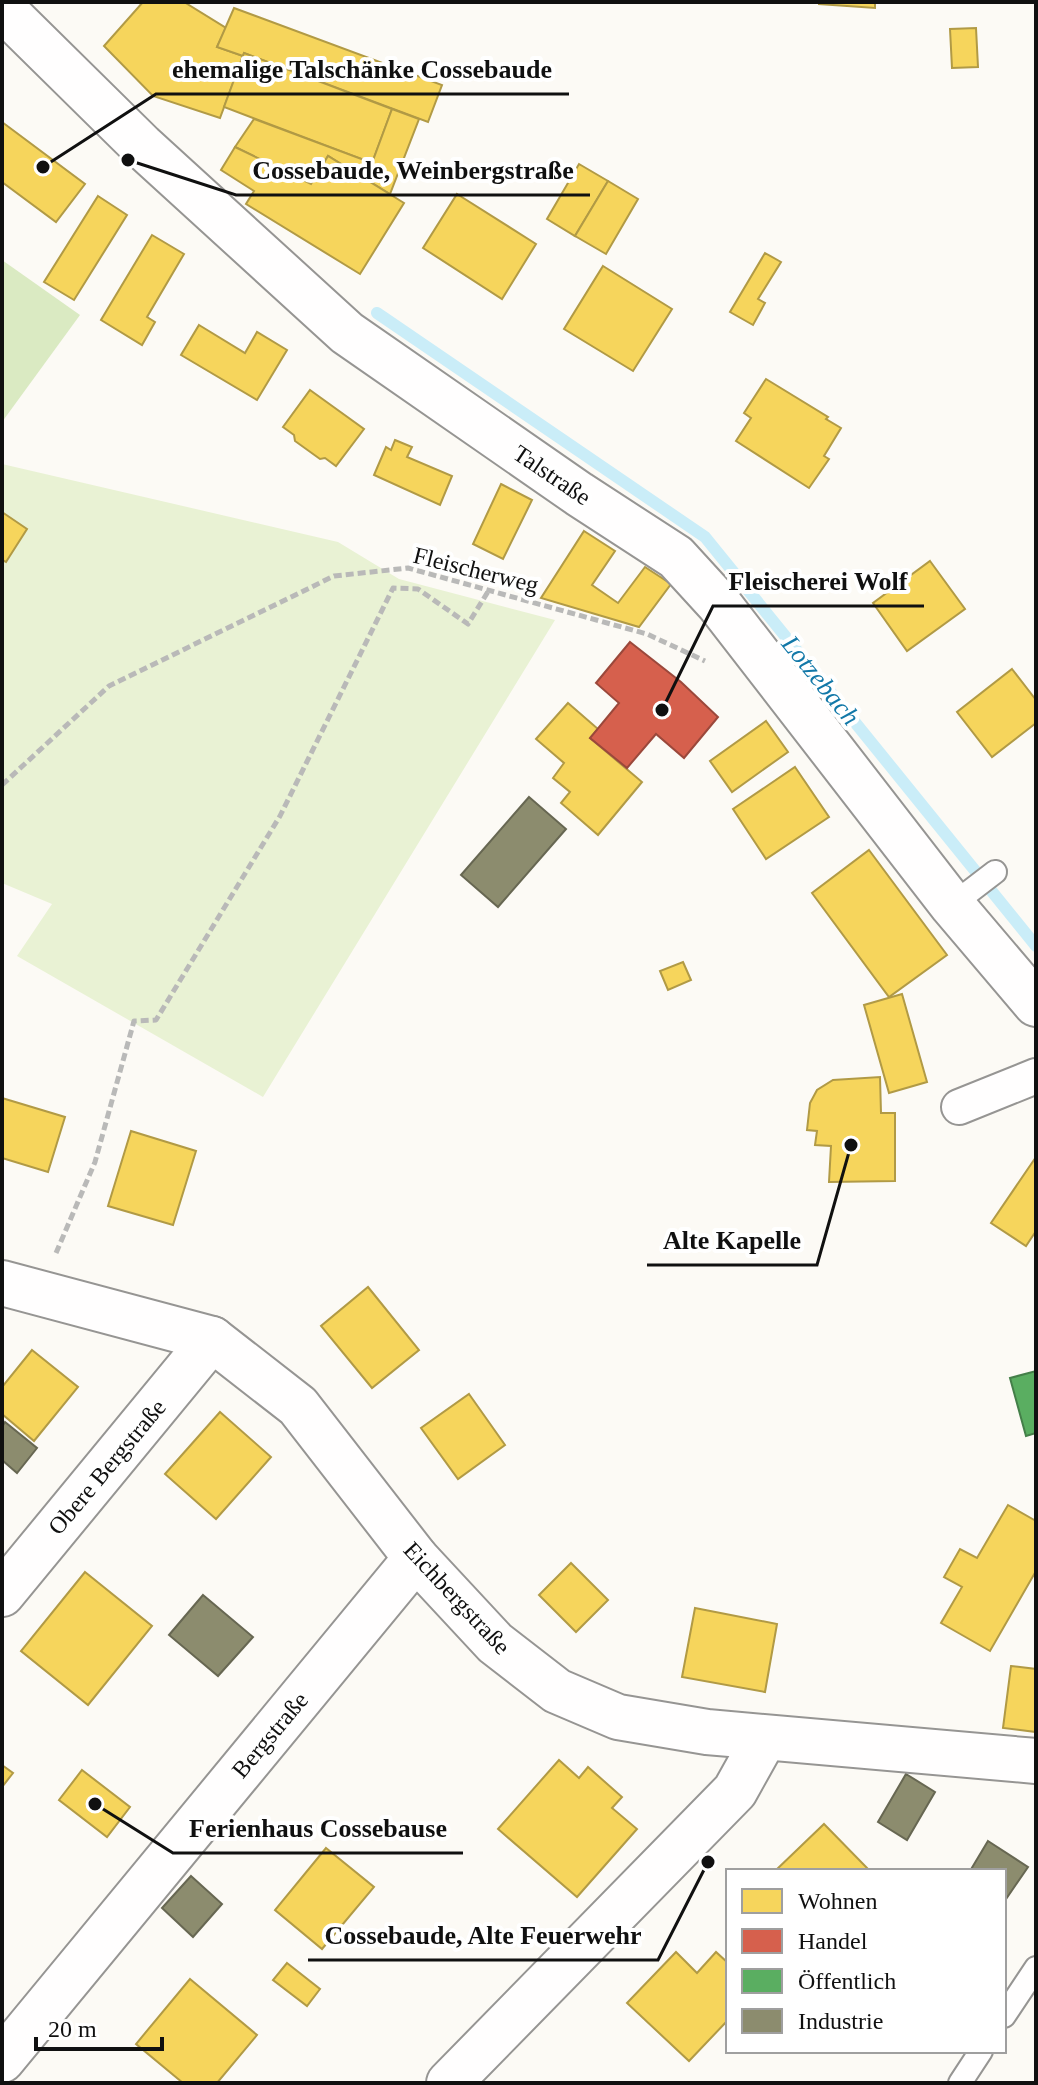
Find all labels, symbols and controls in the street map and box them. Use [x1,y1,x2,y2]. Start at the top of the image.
callout: ehemalige Talschänke Cossebaude [156,44,569,94]
text: ehemalige Talschänke Cossebaude [172,55,552,84]
callout: Cossebaude, Weinbergstraße [236,145,590,195]
text: Cossebaude, Weinbergstraße [252,156,574,185]
street label: Talstraße [508,440,596,510]
street label: Fleischerweg [411,542,541,598]
callout: Fleischerei Wolf [713,556,924,606]
text: Fleischerei Wolf [729,567,908,596]
water label: Lotzebach [775,629,866,731]
callout: Alte Kapelle [647,1215,817,1265]
text: Alte Kapelle [663,1226,801,1255]
street label: Obere Bergstraße [43,1394,171,1540]
street label: Eichbergstraße [399,1537,515,1659]
street label: Bergstraße [227,1687,313,1783]
callout: Ferienhaus Cossebause [173,1803,463,1853]
text: Ferienhaus Cossebause [189,1814,447,1843]
legend [726,1869,1006,2053]
text: Wohnen [798,1888,877,1914]
callout: Cossebaude, Alte Feuerwehr [308,1910,658,1960]
text: Cossebaude, Alte Feuerwehr [324,1921,642,1950]
text: Handel [798,1928,868,1954]
text: Öffentlich [798,1968,896,1994]
scale bar [36,2001,162,2051]
text: Industrie [798,2008,883,2034]
text: 20 m [48,2016,97,2042]

